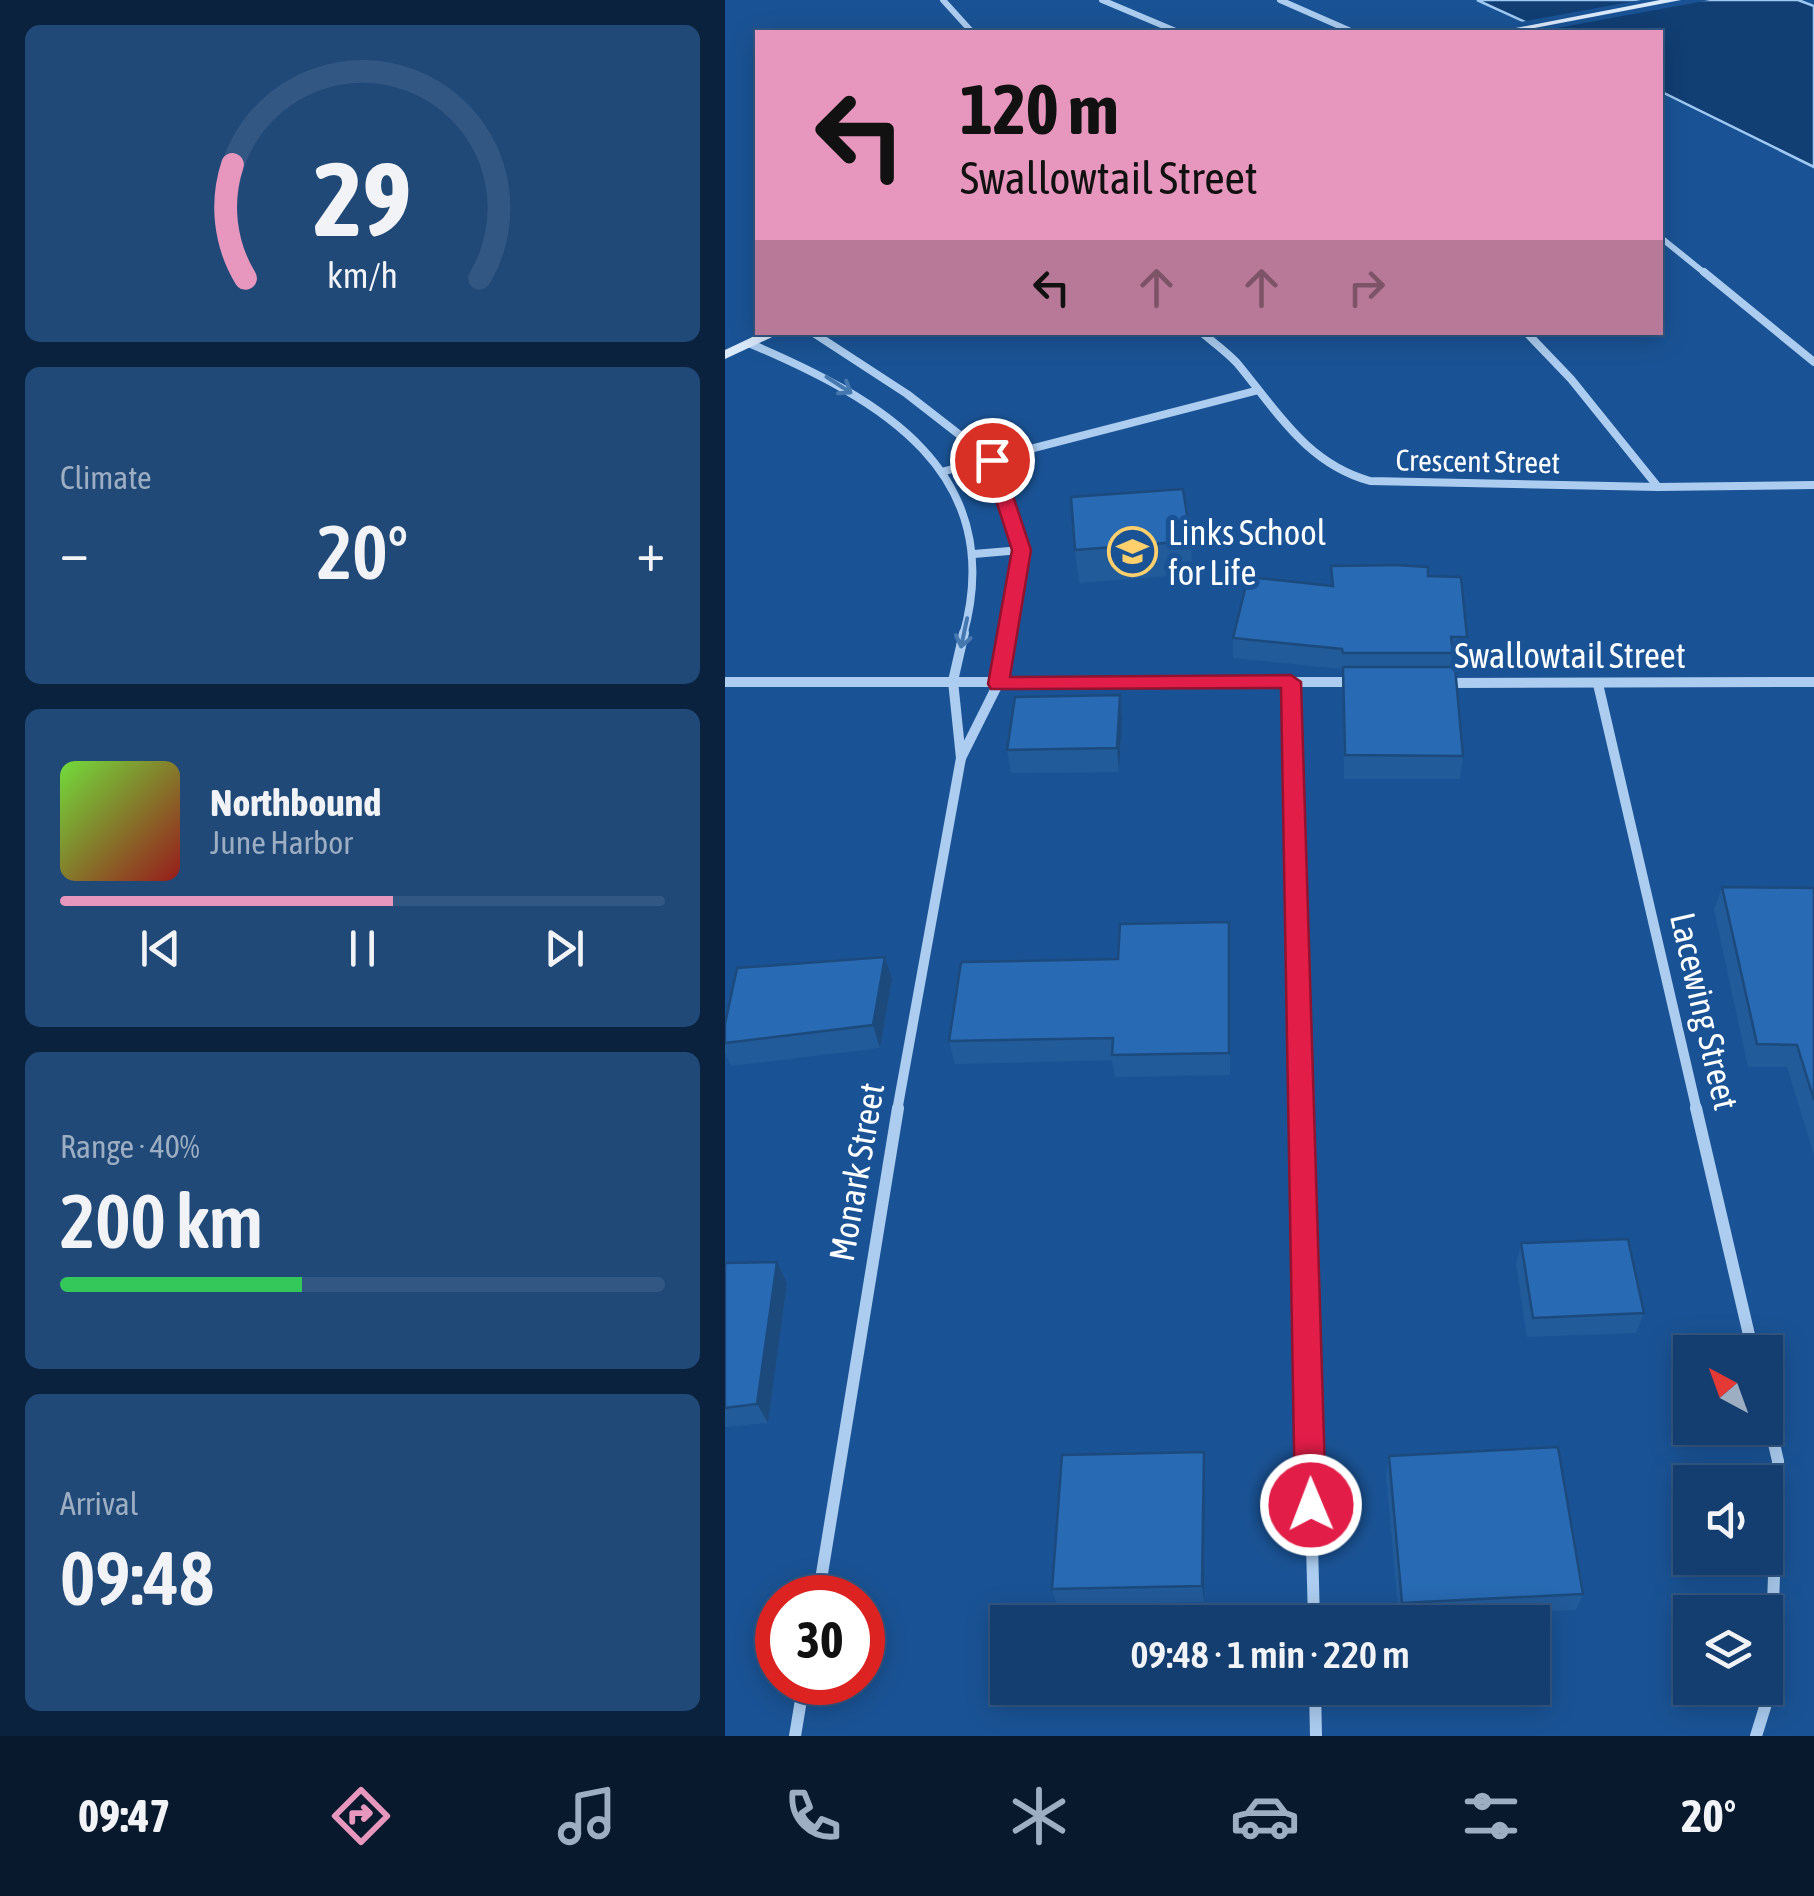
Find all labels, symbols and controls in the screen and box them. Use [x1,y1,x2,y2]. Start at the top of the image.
text: 120 m [960,69,1119,149]
icon: left [795,70,925,200]
text: 29 [314,139,411,258]
text: Swallowtail Street [960,152,1258,204]
text: km/h [327,255,398,296]
icon: left [1024,260,1079,315]
icon: ahead [1129,260,1184,315]
icon: ahead [1234,260,1289,315]
icon: right [1339,260,1394,315]
one-way arrow [824,374,853,395]
pin [950,418,1035,503]
icon: arrive [965,433,1020,488]
street label: Crescent Street [1396,443,1560,479]
text: Climate [60,459,152,496]
text: 20° [317,509,408,595]
place label: Links School for Life [1168,512,1326,592]
text: − [60,520,89,583]
text: + [636,520,665,583]
school or university icon: Links School for Life [1107,526,1159,578]
one-way arrow [954,616,972,648]
street label: Swallowtail Street [1454,635,1686,675]
text: Northbound [210,781,381,824]
text: June Harbor [210,824,353,861]
street label: Lacewing Street [1663,909,1747,1113]
icon: previous [133,921,188,976]
icon: pause [335,921,390,976]
icon: next [537,921,592,976]
street label: Monark Street [821,1080,891,1264]
text: Range · 40% [60,1128,200,1165]
text: 200 km [60,1178,263,1264]
north arrow [1673,1335,1783,1445]
map controls [1673,1335,1783,1705]
position arrow [1259,1453,1363,1557]
button: sound [1673,1465,1783,1575]
text: Arrival [60,1485,138,1522]
text: 09:48 [60,1535,214,1621]
speed limit sign: 30 [755,1575,885,1705]
button: layers [1673,1595,1783,1705]
text: 09:48 · 1 min · 220 m [1130,1633,1410,1676]
icon: directions [326,1781,396,1851]
icon: music [552,1781,622,1851]
icon: phone [778,1781,848,1851]
icon: climate [1004,1781,1074,1851]
icon: car [1230,1781,1300,1851]
icon: filters [1456,1781,1526,1851]
text: 09:47 [78,1790,171,1842]
text: 20° [1681,1790,1736,1842]

